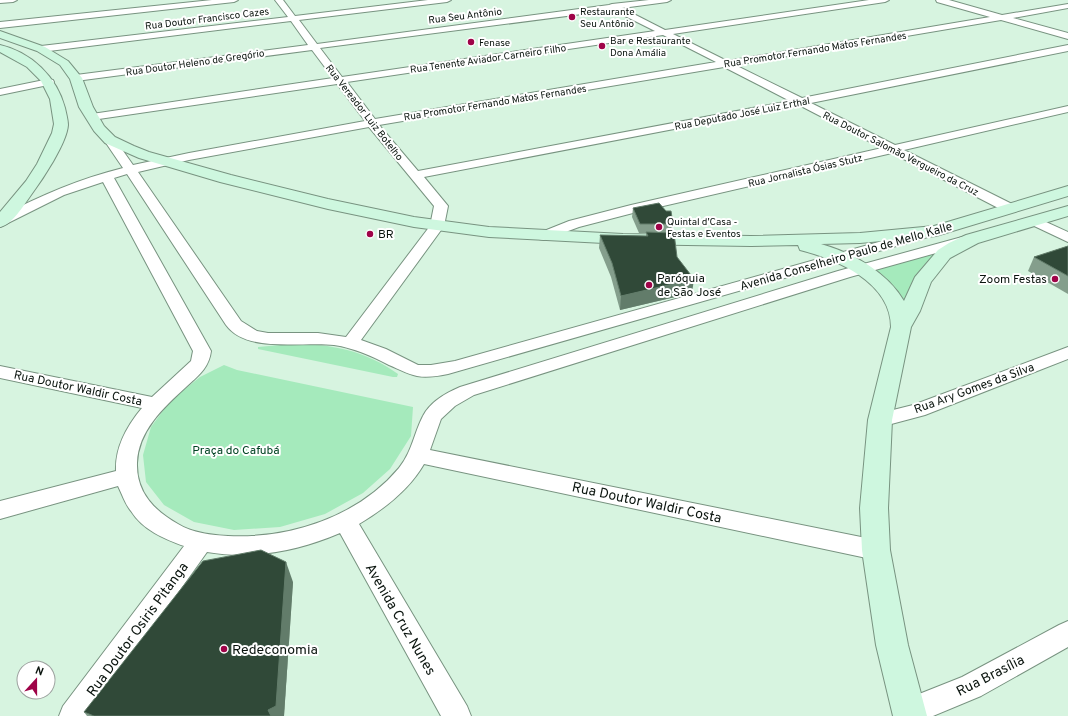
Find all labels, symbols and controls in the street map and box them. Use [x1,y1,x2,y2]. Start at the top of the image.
street label: Rua Doutor Francisco Cazes [144,5,270,34]
street label: Rua Seu Antônio [428,5,503,27]
place label: Restaurante Seu Antônio [580,6,635,31]
marker: Restaurante Seu Antônio [567,12,577,22]
street label: Rua Promotor Fernando Matos Fernandes [723,30,908,71]
place label: Bar e Restaurante Dona Amália [610,35,691,60]
marker: Fenase [466,37,476,47]
place label: Fenase [479,37,510,50]
marker: Bar e Restaurante Dona Amália [597,41,607,51]
street label: Rua Tenente Aviador Carneiro Filho [409,42,567,77]
street label: Rua Doutor Heleno de Gregório [125,47,266,80]
street label: Rua Vereador Luiz Botelho [322,62,406,164]
street label: Rua Promotor Fernando Matos Fernandes [403,83,588,124]
street label: Rua Deputado José Luiz Erthal [674,95,811,134]
street label: Rua Doutor Salomão Vergueiro da Cruz [820,109,981,199]
street label: Rua Jornalista Ósias Stutz [747,152,864,191]
place label: Quintal d'Casa - Festas e Eventos [667,216,741,241]
street label: Avenida Conselheiro Paulo de Mello Kalle [738,219,954,295]
marker: Quintal d'Casa - Festas e Eventos [654,222,664,232]
place label: BR [378,227,394,243]
marker: BR [365,229,375,239]
place label: Paróquia de São José [657,271,721,301]
place label: Zoom Festas [979,272,1047,288]
marker: Zoom Festas [1050,274,1060,284]
marker: Paróquia de São José [644,280,654,290]
street label: Rua Ary Gomes da Silva [912,360,1037,418]
street label: Rua Doutor Waldir Costa [12,368,143,410]
park label: Praça do Cafubá [192,443,280,459]
street label: Rua Doutor Waldir Costa [570,479,723,528]
street label: Rua Doutor Osiris Pitanga [84,559,193,700]
street label: Avenida Cruz Nunes [361,561,439,679]
place label: Redeconomia [232,642,318,659]
marker: Redeconomia [219,644,229,654]
street label: Rua Brasília [954,652,1028,701]
north arrow [16,660,56,700]
text: N [33,664,45,680]

